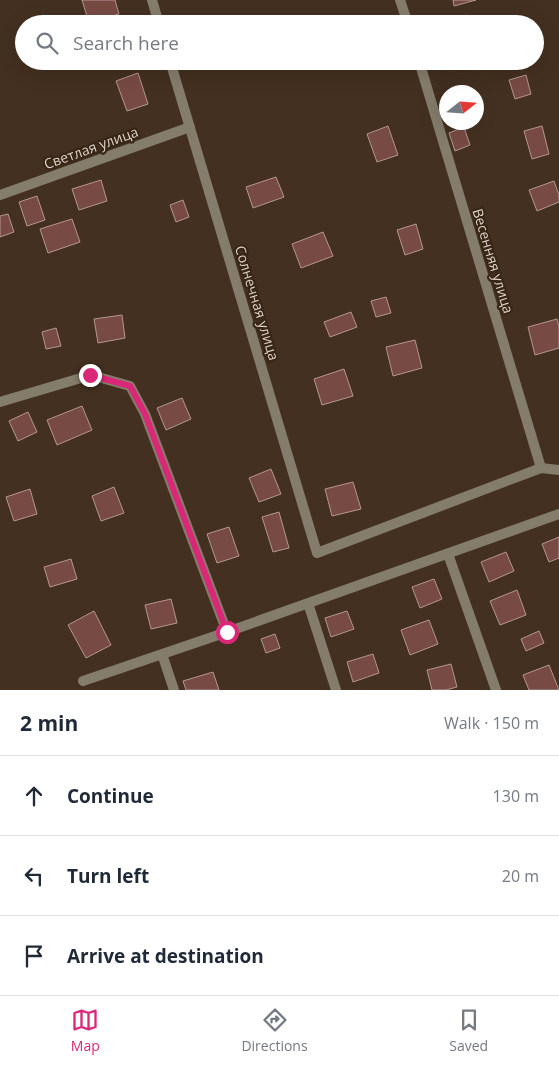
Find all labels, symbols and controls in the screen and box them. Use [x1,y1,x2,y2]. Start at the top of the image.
search box [15,15,544,70]
icon: search [33,29,61,57]
text: Search here [73,30,179,56]
north arrow [439,85,484,130]
street label: Светлая улица [41,122,141,173]
street label: Весенняя улица [468,206,518,316]
street label: Солнечная улица [231,243,284,363]
route end [79,364,102,387]
route start [216,621,239,644]
text: 2 min [20,709,78,737]
text: Walk · 150 m [444,712,539,734]
icon: ahead [20,782,48,810]
text: Continue [67,783,154,809]
text: 130 m [493,785,539,807]
icon: left [20,862,48,890]
text: Turn left [67,863,149,889]
text: 20 m [502,865,539,887]
icon: arrive [20,942,48,970]
text: Arrive at destination [67,943,264,969]
tab: Map [71,1006,100,1055]
tab: Directions [241,1006,308,1055]
tab: Saved [449,1006,488,1055]

